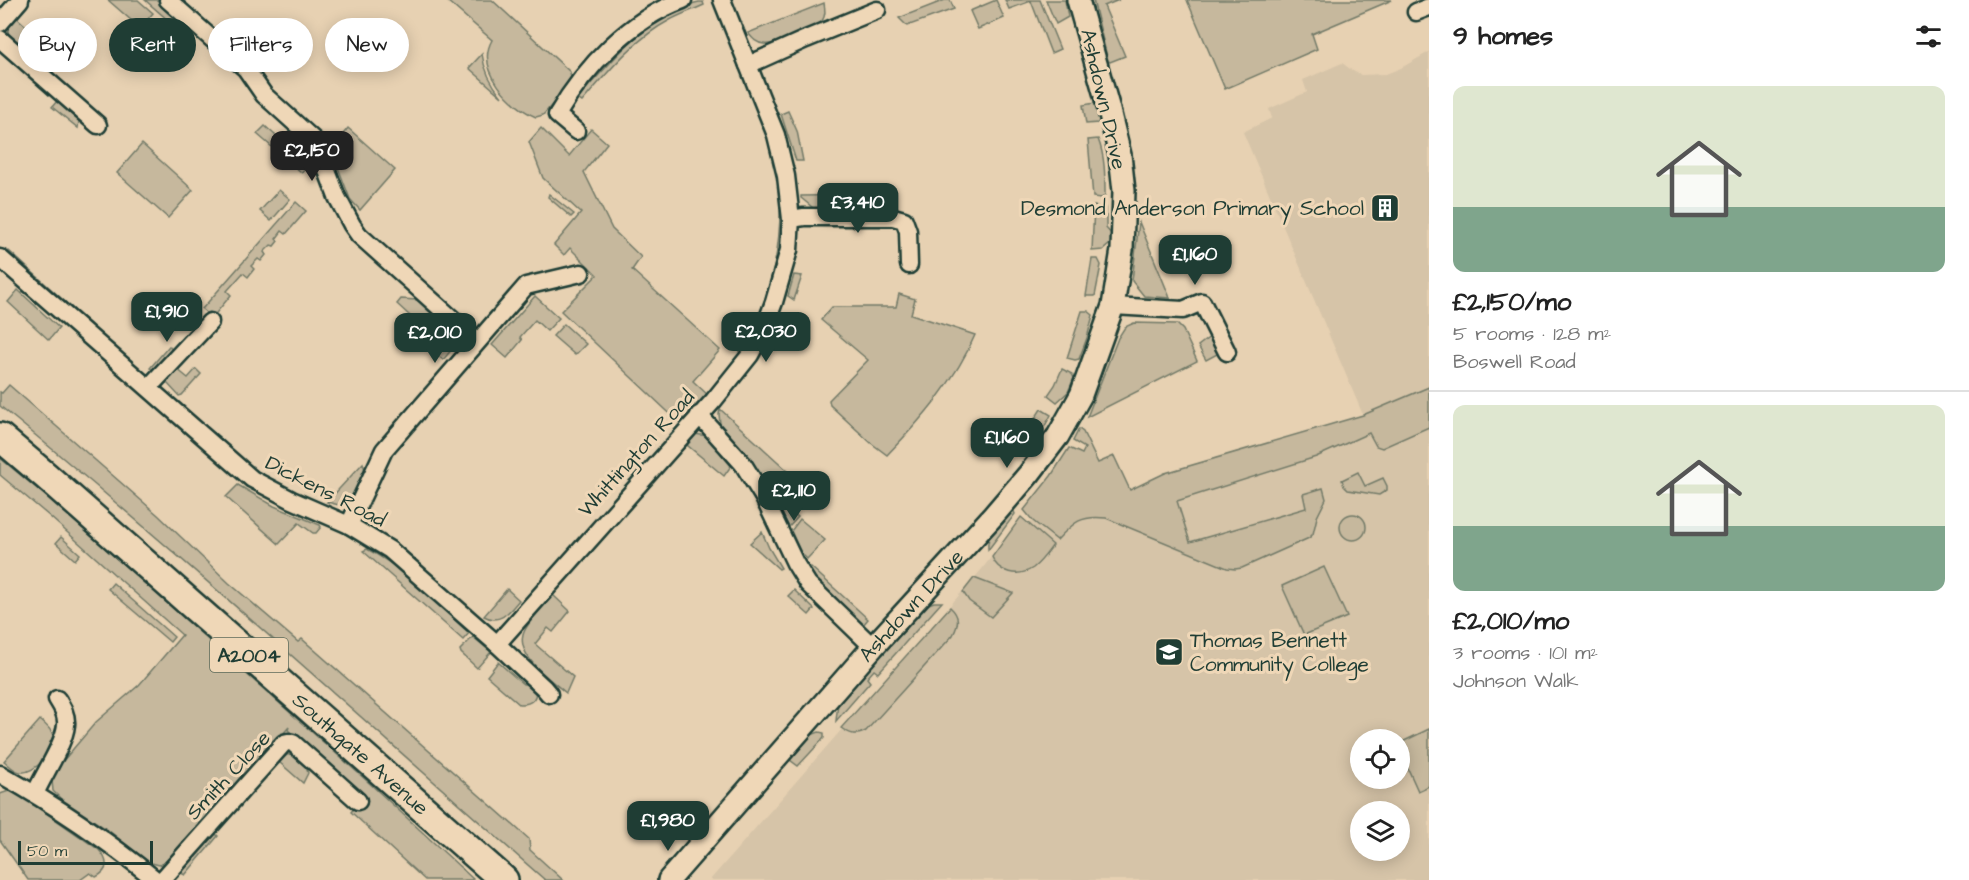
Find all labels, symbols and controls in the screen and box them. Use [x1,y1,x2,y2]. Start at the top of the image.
chip: Buy [18,18,97,72]
chip: Rent [109,18,196,72]
chip: Filters [208,18,313,72]
chip: New [325,18,409,72]
text: 9 homes [1453,18,1553,54]
icon: filters [1912,20,1945,53]
street label: Ashdown Drive [1073,26,1134,172]
icon: home [1645,125,1753,233]
pin: £2,150 [263,131,361,182]
text: £2,150 [284,136,340,164]
pin: £3,410 [809,183,907,234]
text: £3,410 [831,188,885,216]
building icon: Desmond Anderson Primary School [1369,192,1401,224]
place label: Desmond Anderson Primary School [1021,194,1364,225]
pin: £1,160 [1146,235,1244,286]
text: £1,160 [1173,240,1217,268]
text: £2,150/mo [1453,284,1571,320]
pin: £1,910 [118,292,216,343]
text: £1,910 [145,297,189,325]
pin: £2,030 [717,312,815,363]
pin: £2,010 [386,313,484,364]
text: £2,030 [735,317,797,345]
text: £2,010 [408,318,462,346]
text: 5 rooms · 128 m² [1453,320,1611,348]
text: Boswell Road [1453,348,1576,376]
street label: Whittington Road [571,383,703,525]
pin: £1,160 [958,418,1056,469]
text: £1,160 [985,423,1029,451]
icon: home [1645,444,1753,552]
street label: Dickens Road [260,449,391,534]
pin: £2,110 [745,471,843,522]
text: £2,110 [772,476,816,504]
street label: Ashdown Drive [852,543,971,669]
text: £2,010/mo [1453,603,1569,639]
place label: Thomas Bennett Community College [1190,626,1369,681]
school or university icon: Thomas Bennett Community College [1153,636,1185,668]
road number: A2004 [210,638,288,672]
text: 3 rooms · 101 m² [1453,639,1598,667]
text: Johnson Walk [1453,667,1578,695]
street label: Southgate Avenue [286,686,435,822]
street label: Smith Close [179,724,277,826]
map controls [1350,729,1410,861]
button: locate [1350,729,1410,789]
pin: £1,980 [619,801,717,852]
button: layers [1350,801,1410,861]
text: £1,980 [641,806,695,834]
scale bar [18,838,153,866]
text: 50 m [27,840,67,862]

